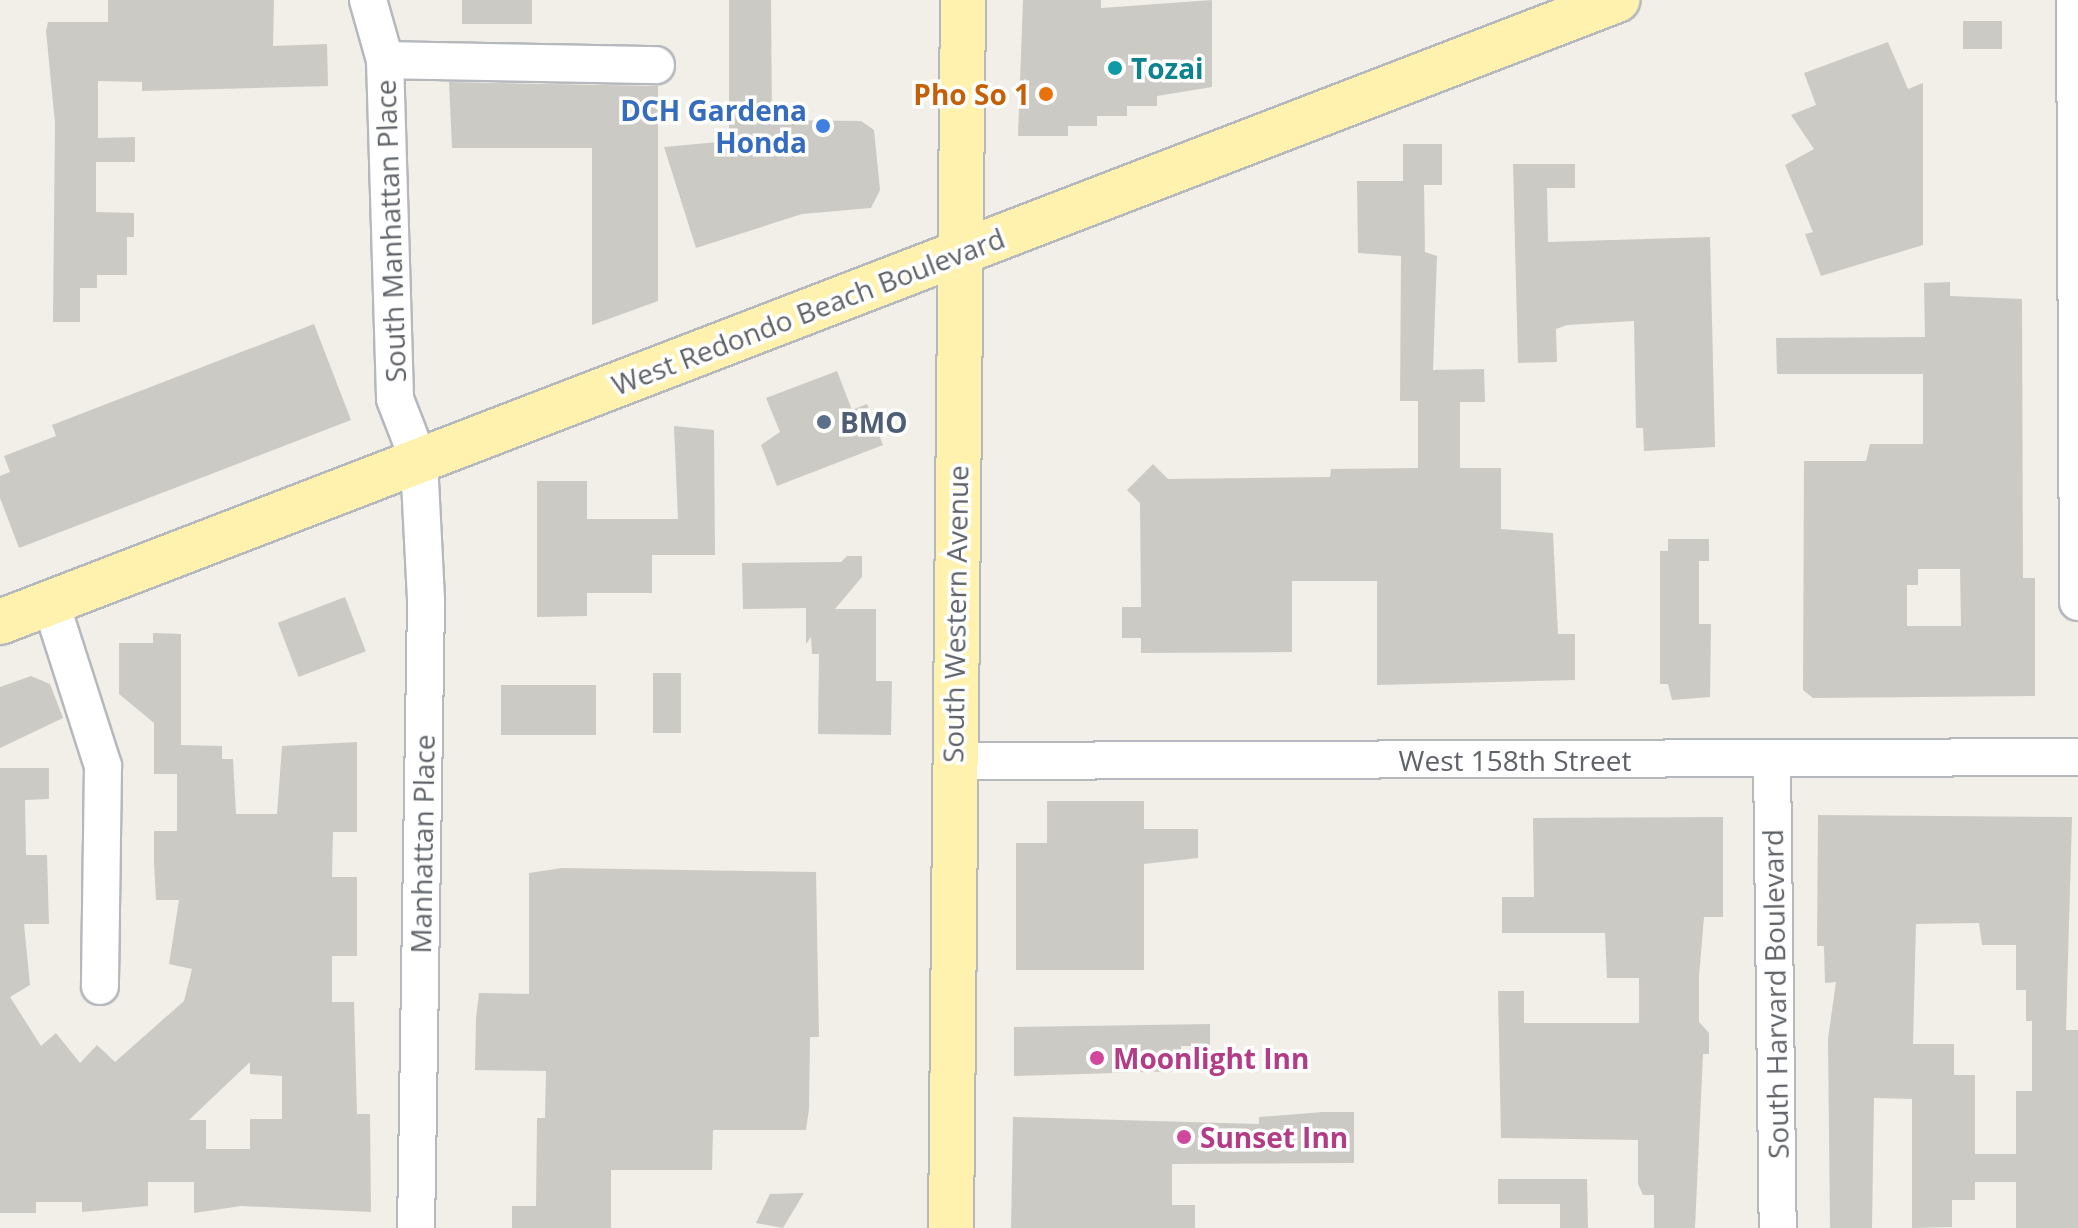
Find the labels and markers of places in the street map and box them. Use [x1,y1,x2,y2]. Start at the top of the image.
place label: Tozai [1131,51,1204,85]
marker: Tozai [1106,59,1124,77]
place label: Pho So 1 [913,77,1030,111]
marker: Pho So 1 [1037,85,1055,103]
place label: DCH Gardena Honda [620,93,807,159]
marker: DCH Gardena Honda [814,117,832,135]
place label: BMO [840,405,907,439]
marker: BMO [815,413,833,431]
place label: Moonlight Inn [1113,1041,1309,1075]
marker: Moonlight Inn [1088,1049,1106,1067]
place label: Sunset Inn [1200,1120,1348,1154]
marker: Sunset Inn [1175,1128,1193,1146]

